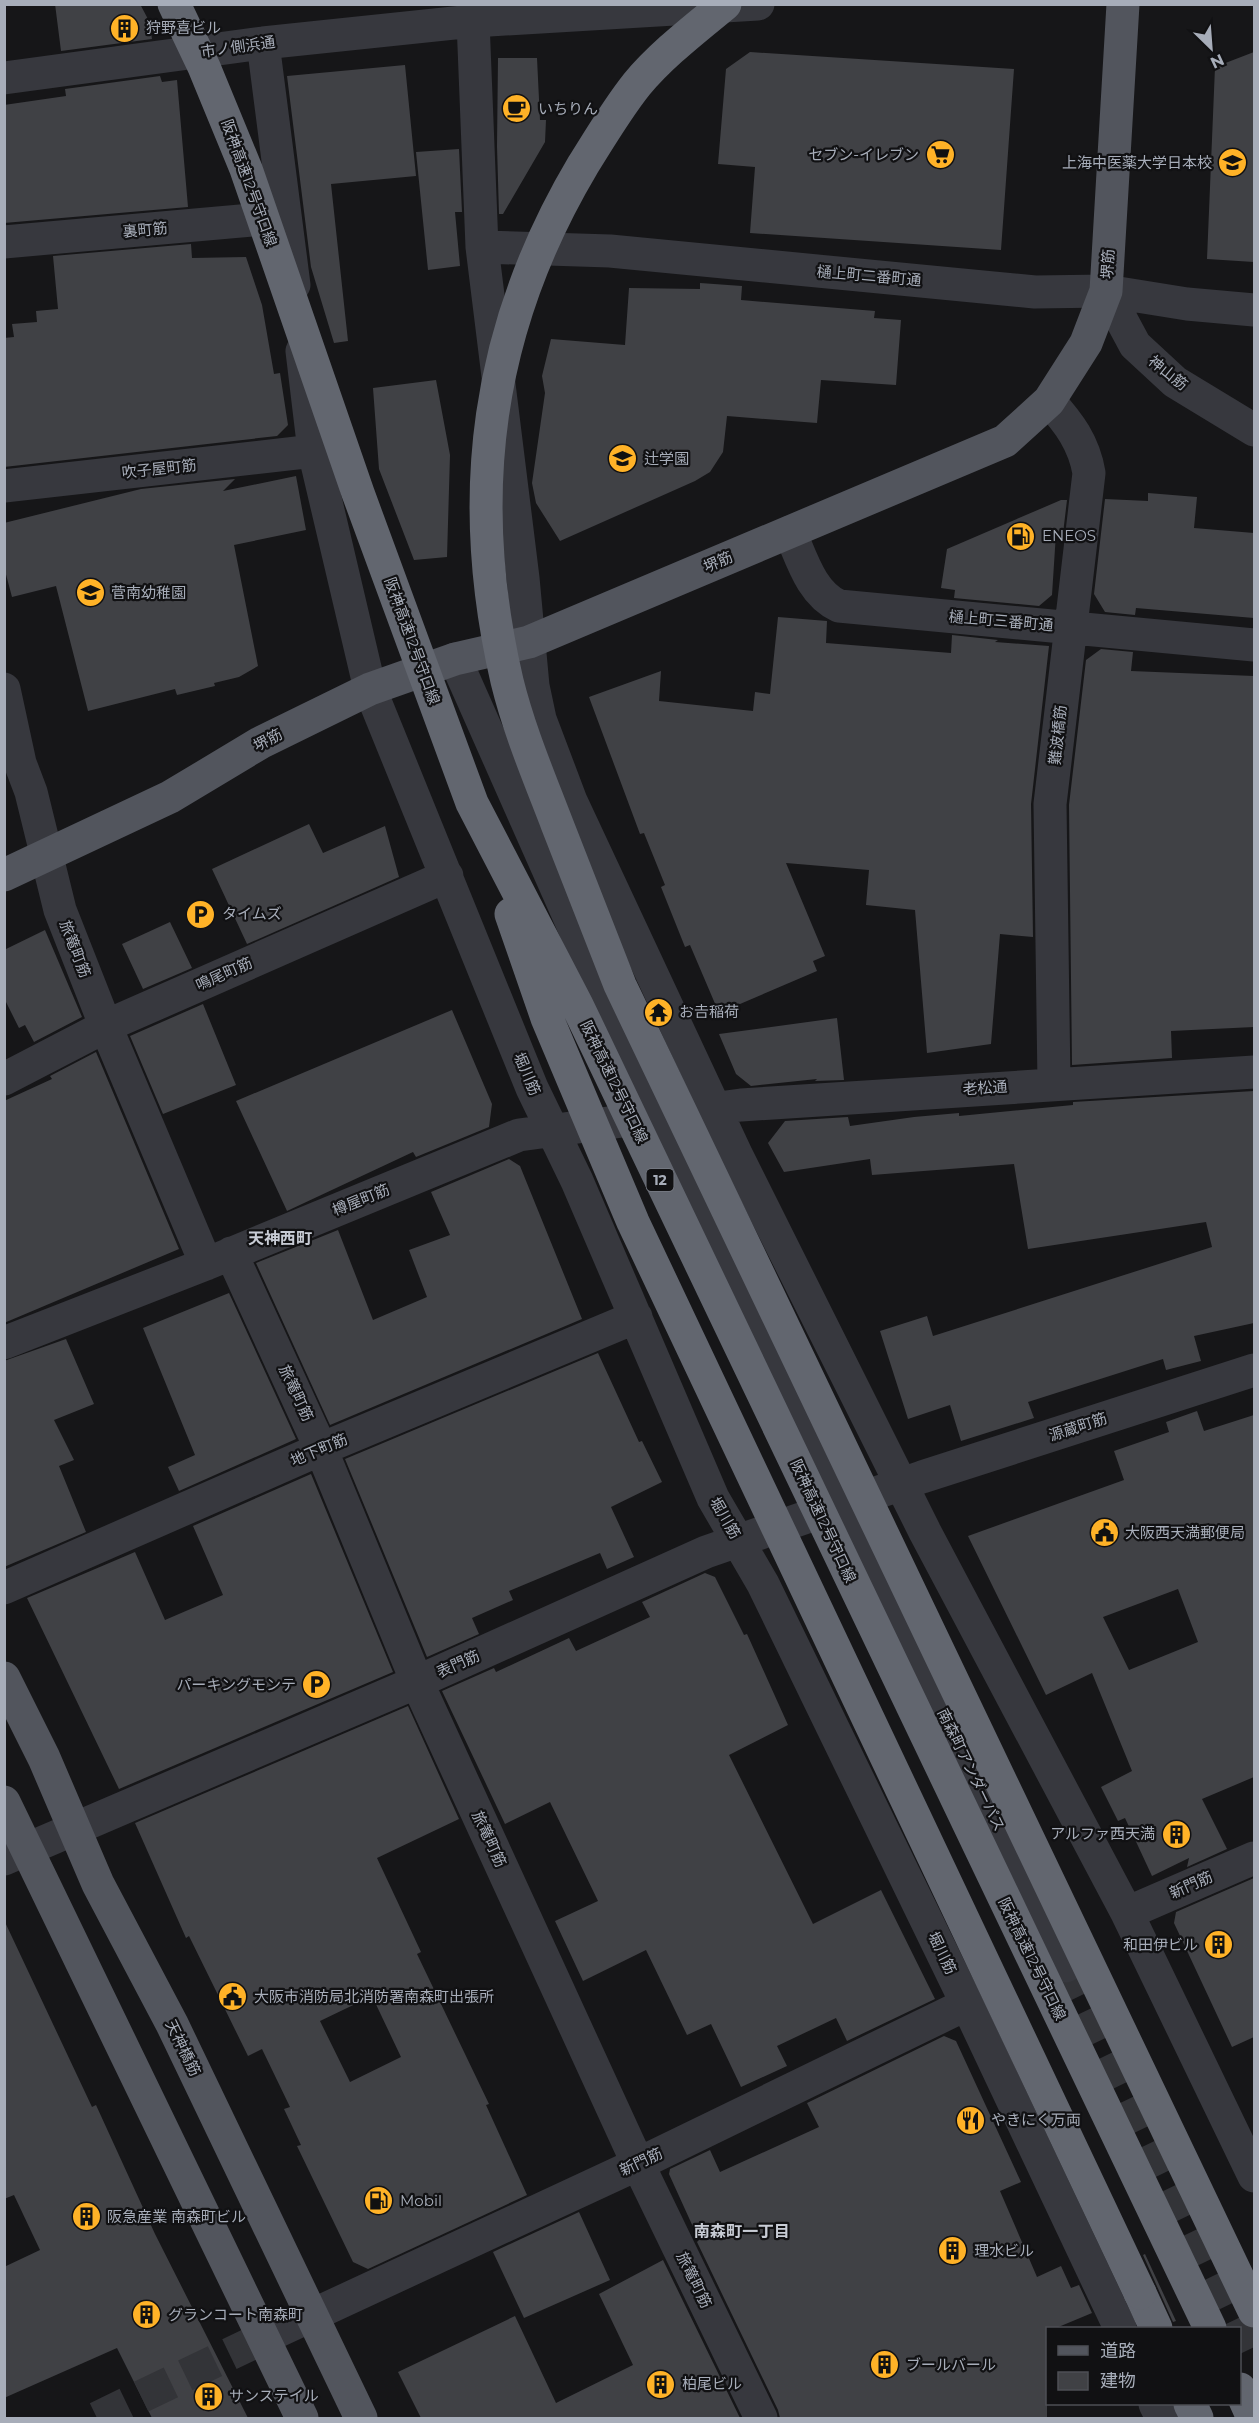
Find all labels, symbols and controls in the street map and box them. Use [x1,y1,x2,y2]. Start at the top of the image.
building icon: 狩野喜ビル [109,12,141,44]
place label: 狩野喜ビル [146,18,221,37]
north arrow [1181,18,1241,78]
street label: 市ノ側浜通 [199,32,276,61]
text: N [1207,50,1227,72]
cafe icon: いちりん [501,93,533,125]
place label: いちりん [538,99,598,118]
street label: 阪神高速12号守口線 [218,117,281,249]
supermarket icon: セブン-イレブン [924,139,956,171]
place label: セブン-イレブン [808,145,919,164]
school or university icon: 上海中医薬大学日本校 [1217,147,1249,179]
place label: 上海中医薬大学日本校 [1062,153,1212,172]
street label: 裏町筋 [122,218,168,241]
street label: 堺筋 [1097,248,1118,279]
street label: 樋上町二番町通 [816,261,922,290]
street label: 神山筋 [1145,351,1192,394]
school or university icon: 辻学園 [607,443,639,475]
place label: 辻学園 [644,449,689,468]
street label: 吹子屋町筋 [121,455,197,482]
fuel station icon: ENEOS [1005,520,1037,552]
place label: ENEOS [1042,526,1096,545]
street label: 堺筋 [700,547,735,576]
street label: 阪神高速12号守口線 [381,575,444,707]
school or university icon: 菅南幼稚園 [74,577,106,609]
place label: 菅南幼稚園 [111,583,186,602]
street label: 樋上町三番町通 [948,606,1054,635]
street label: 難波橋筋 [1045,704,1070,766]
street label: 堺筋 [250,724,285,755]
parking icon: タイムズ [185,898,217,930]
place label: タイムズ [222,904,282,923]
street label: 旅篭町筋 [56,917,95,980]
street label: 鳴尾町筋 [193,953,255,994]
temple icon: お𠮷稲荷 [642,996,674,1028]
place label: お𠮷稲荷 [679,1002,739,1021]
street label: 阪神高速12号守口線 [577,1017,652,1146]
street label: 堀川筋 [510,1049,545,1098]
street label: 老松通 [962,1076,1008,1099]
road number: 12 [646,1169,674,1191]
street label: 樽屋町筋 [329,1179,392,1220]
district label: 天神西町 [248,1229,312,1248]
street label: 旅篭町筋 [275,1362,318,1424]
street label: 源蔵町筋 [1046,1408,1109,1445]
street label: 地下町筋 [287,1429,350,1470]
street label: 阪神高速12号守口線 [787,1456,860,1585]
street label: 堀川筋 [706,1494,745,1542]
public building icon: 大阪西天満郵便局 [1088,1517,1120,1549]
place label: 大阪西天満郵便局 [1125,1523,1245,1542]
street label: 表門筋 [433,1646,482,1681]
parking icon: パーキングモンテ [301,1669,333,1701]
place label: パーキングモンテ [176,1675,296,1694]
street label: 南森町アンダーパス [933,1705,1009,1834]
street label: 旅篭町筋 [468,1808,511,1870]
building icon: アルファ西天満 [1160,1818,1192,1850]
place label: アルファ西天満 [1050,1824,1155,1843]
street label: 新門筋 [1166,1867,1215,1902]
street label: 阪神高速12号守口線 [995,1894,1070,2023]
street label: 堀川筋 [924,1928,961,1977]
building icon: 和田伊ビル [1203,1929,1235,1961]
place label: 和田伊ビル [1123,1935,1198,1954]
public building icon: 大阪市消防局北消防署南森町出張所 [217,1981,249,2013]
place label: 大阪市消防局北消防署南森町出張所 [254,1987,494,2006]
street label: 天神橋筋 [162,2017,205,2079]
restaurant icon: やきにく万両 [954,2104,986,2136]
place label: やきにく万両 [991,2110,1081,2129]
street label: 新門筋 [616,2143,665,2180]
fuel station icon: Mobil [363,2185,395,2217]
place label: Mobil [400,2191,442,2210]
building icon: 阪急産業 南森町ビル [70,2201,102,2233]
place label: 阪急産業 南森町ビル [107,2207,246,2226]
district label: 南森町一丁目 [694,2222,790,2241]
building icon: 理水ビル [937,2235,969,2267]
place label: 理水ビル [974,2241,1034,2260]
street label: 旅篭町筋 [673,2249,716,2311]
building icon: グランコート南森町 [131,2299,163,2331]
place label: グランコート南森町 [168,2305,303,2324]
legend [1046,2327,1241,2405]
text: 道路 [1100,2340,1136,2362]
building icon: ブールバール [869,2349,901,2381]
place label: ブールバール [906,2355,996,2374]
building icon: 柏尾ビル [645,2368,677,2400]
text: 建物 [1100,2370,1136,2392]
place label: 柏尾ビル [682,2374,742,2393]
building icon: サンステイル [192,2380,224,2412]
place label: サンステイル [229,2386,319,2405]

